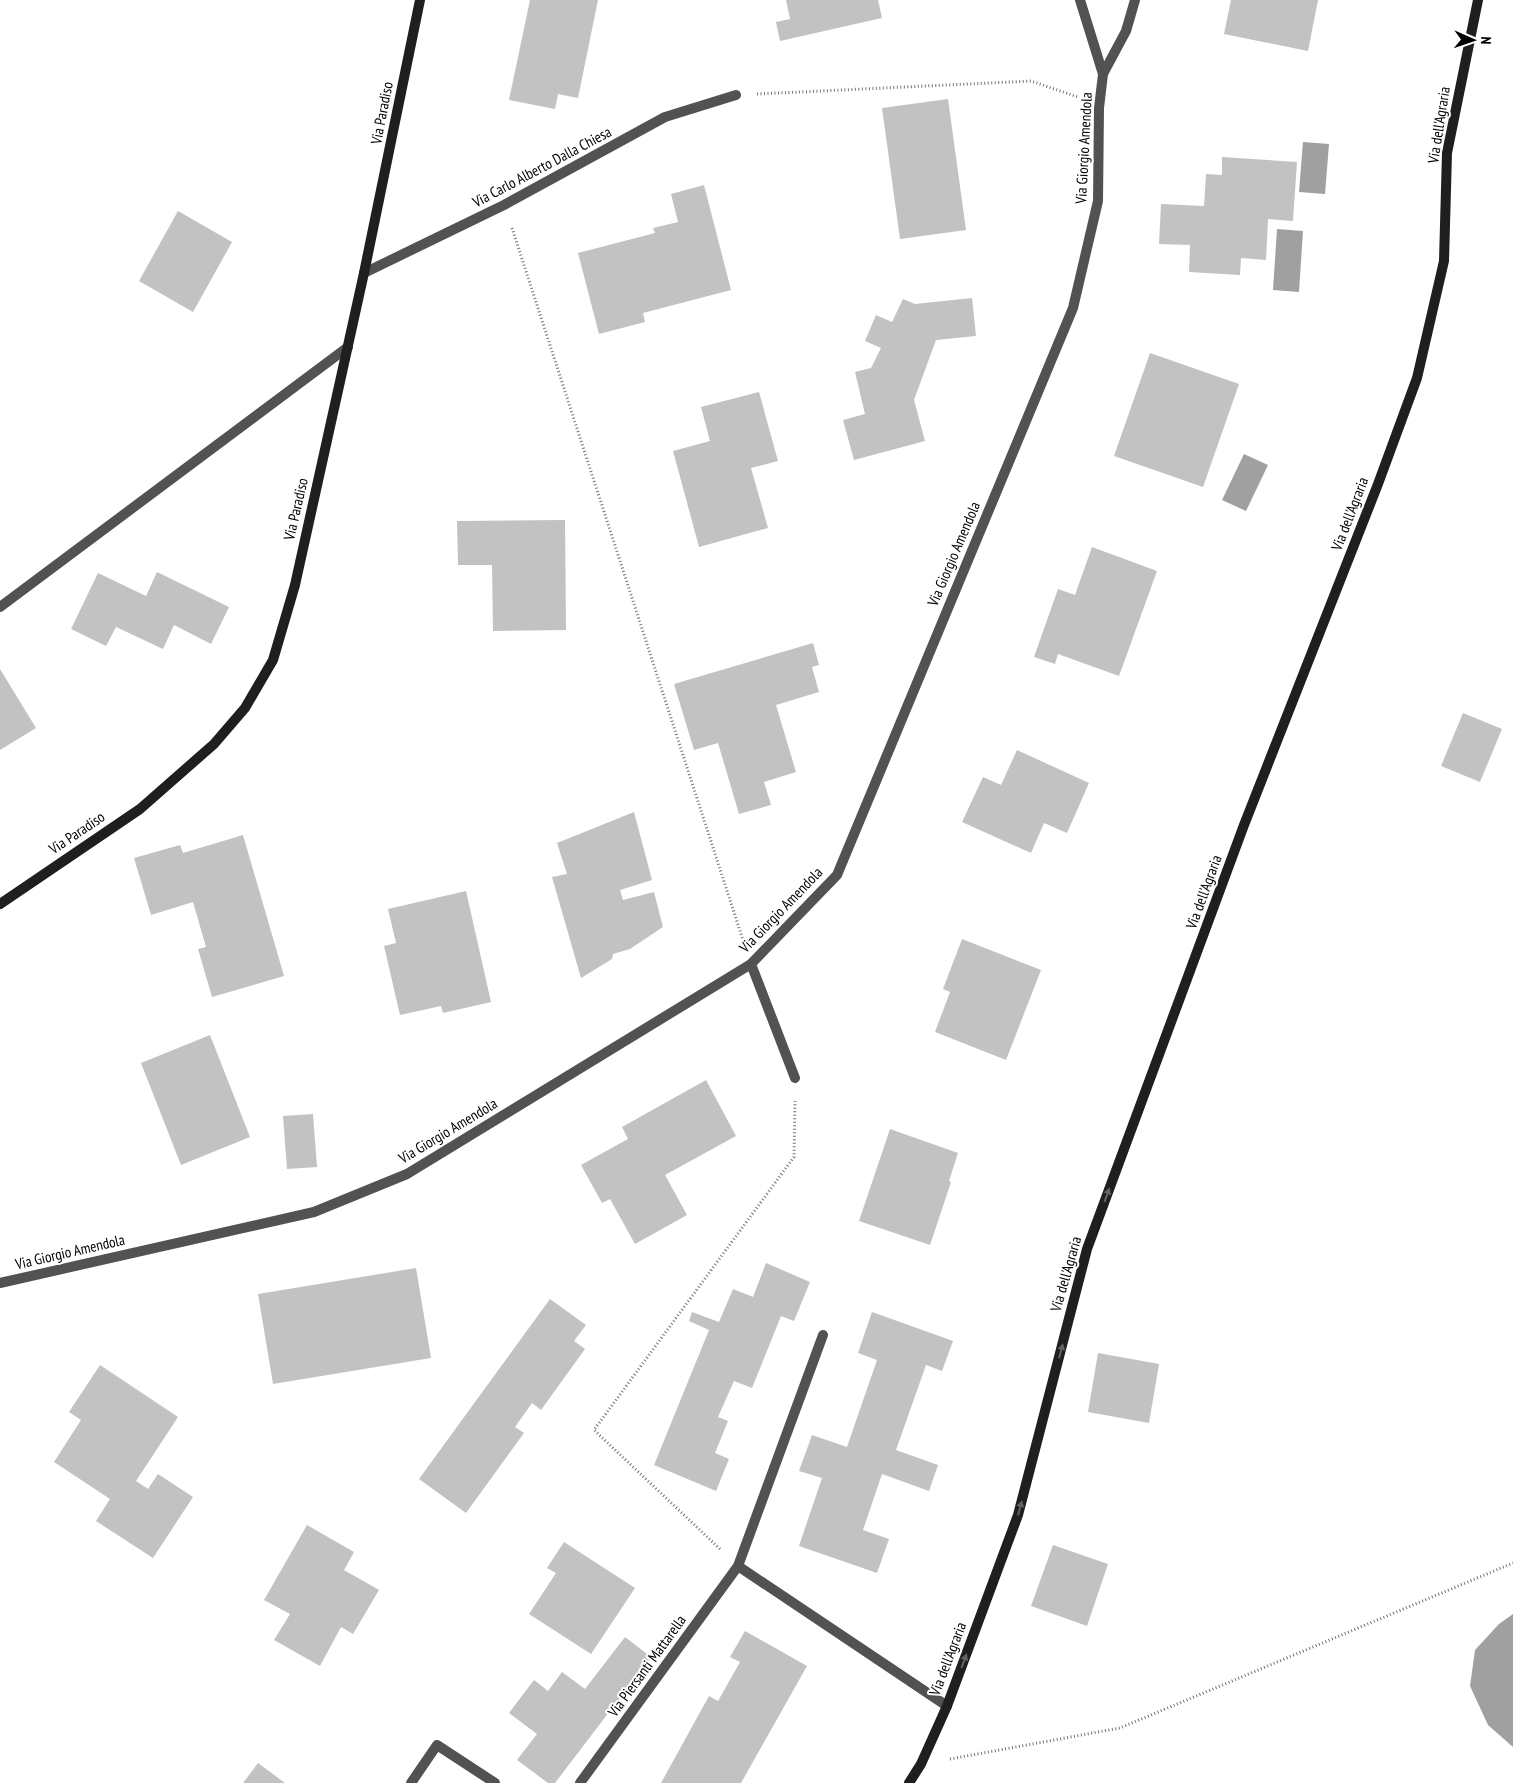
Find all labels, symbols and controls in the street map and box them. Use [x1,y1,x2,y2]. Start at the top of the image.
north arrow [1448,15,1498,65]
text: N [1477,36,1495,45]
street label: Via Paradiso [366,80,397,147]
street label: Via dell'Agraria [1423,85,1454,166]
street label: Via Giorgio Amendola [1071,92,1096,205]
street label: Via Carlo Alberto Dalla Chiesa [468,122,614,212]
street label: Via dell'Agraria [1326,474,1372,554]
street label: Via Paradiso [279,476,312,543]
street label: Via Giorgio Amendola [923,499,984,610]
street label: Via Paradiso [44,807,108,859]
street label: Via dell'Agraria [1181,852,1226,932]
street label: Via Giorgio Amendola [734,863,826,957]
street label: Via Giorgio Amendola [394,1094,501,1168]
one-way arrow [1103,1187,1111,1202]
street label: Via Giorgio Amendola [12,1230,126,1274]
street label: Via dell'Agraria [1045,1234,1085,1315]
one-way arrow [1057,1343,1065,1358]
one-way arrow [1016,1500,1024,1516]
street label: Via Piersanti Mattarella [603,1611,690,1721]
street label: Via dell'Agraria [924,1619,970,1699]
one-way arrow [961,1653,968,1668]

